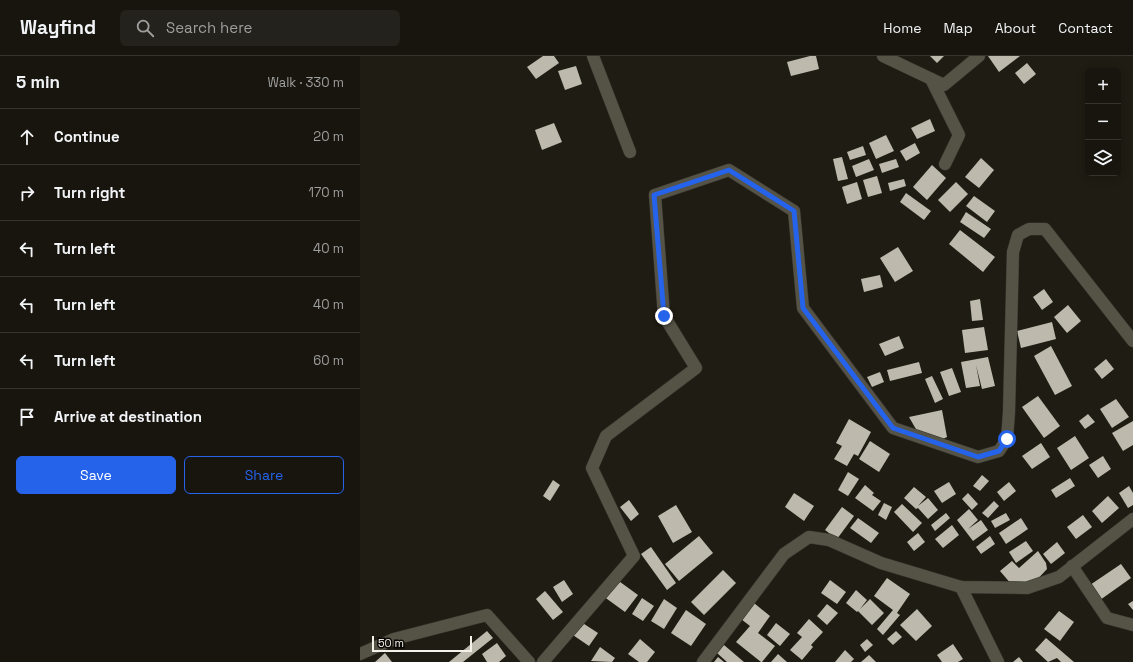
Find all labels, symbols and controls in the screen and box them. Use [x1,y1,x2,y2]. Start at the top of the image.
search box [120,10,400,46]
text: Wayfind [20,15,96,40]
icon: search [134,17,156,39]
text: Search here [166,18,252,37]
text: Home [883,19,921,37]
text: Map [943,19,973,37]
text: About [995,19,1036,37]
text: Contact [1058,19,1113,37]
map controls [1085,68,1121,176]
button: + [1085,68,1121,104]
text: 5 min [16,71,60,93]
text: Walk · 330 m [267,74,344,91]
button: − [1085,104,1121,140]
icon: ahead [16,126,38,148]
text: Continue [54,127,120,146]
text: 20 m [313,128,344,145]
button: layers [1085,140,1121,176]
icon: right [16,182,38,204]
text: Turn right [54,183,125,202]
text: 170 m [308,184,344,201]
icon: left [16,238,38,260]
text: Turn left [54,239,116,258]
text: 40 m [313,240,344,257]
icon: left [16,294,38,316]
text: Turn left [54,295,116,314]
text: 40 m [313,296,344,313]
route end [655,307,673,325]
icon: left [16,350,38,372]
text: Turn left [54,351,116,370]
text: 60 m [313,352,344,369]
icon: arrive [16,406,38,428]
text: Arrive at destination [54,407,202,426]
route start [998,430,1016,448]
button: Save [16,456,176,494]
button: Share [184,456,344,494]
scale bar [372,634,472,653]
text: 50 m [378,636,404,650]

